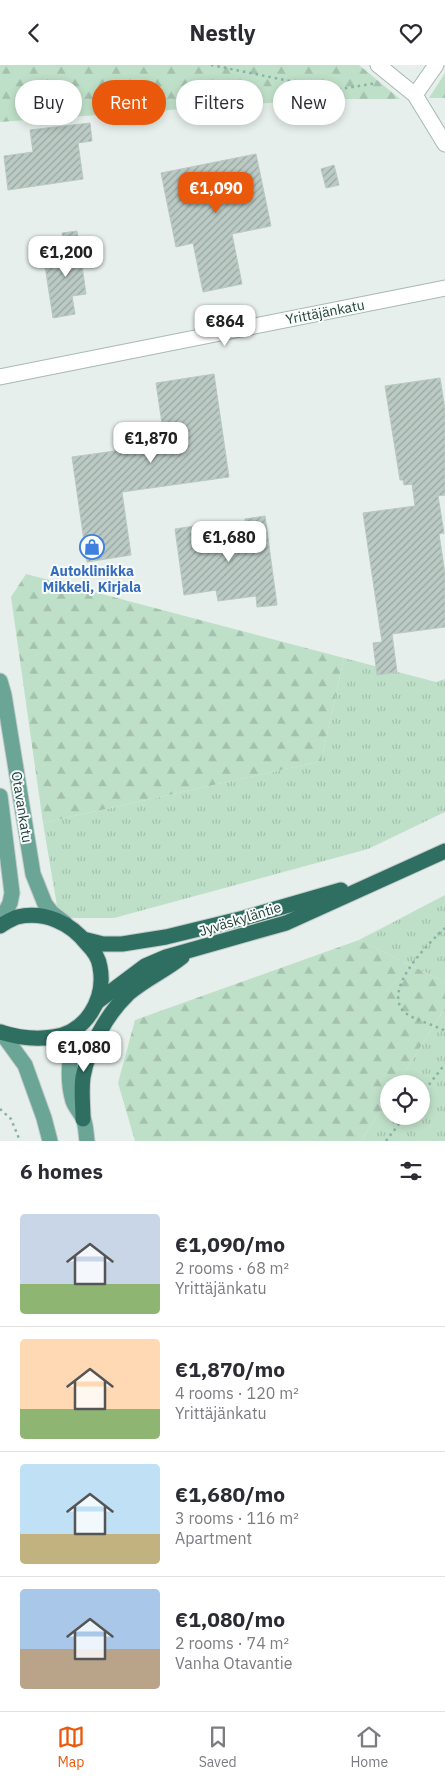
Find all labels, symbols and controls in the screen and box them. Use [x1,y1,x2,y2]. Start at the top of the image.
text: Nestly [190,18,255,47]
icon: back [20,19,48,47]
icon: heart [397,19,425,47]
chip: Buy [15,80,82,125]
chip: Rent [92,80,166,125]
chip: Filters [176,80,263,125]
chip: New [273,80,345,125]
pin: €1,090 [175,171,257,214]
text: €1,090 [189,178,243,198]
pin: €1,200 [25,235,107,278]
text: €1,200 [39,242,93,262]
street label: Yrittäjänkatu [284,296,366,328]
pin: €864 [195,305,255,347]
text: €864 [206,311,244,331]
pin: €1,870 [110,421,192,464]
text: €1,870 [124,428,178,448]
pin: €1,680 [188,521,270,563]
text: €1,680 [202,527,256,547]
shop icon: Autoklinikka Mikkeli, Kirjala [79,534,105,560]
place label: Autoklinikka Mikkeli, Kirjala [43,562,141,596]
street label: Otavankatu [7,770,37,844]
street label: Jyväskyläntie [197,898,284,940]
pin: €1,080 [43,1031,125,1073]
text: €1,080 [57,1037,111,1057]
map controls [380,1075,430,1125]
button: locate [380,1075,430,1125]
text: 6 homes [20,1157,103,1185]
icon: filters [397,1157,425,1185]
text: €1,090/mo [175,1230,285,1258]
icon: home [60,1234,120,1294]
text: 2 rooms · 68 m² [175,1258,289,1278]
text: Yrittäjänkatu [175,1278,267,1298]
text: €1,870/mo [175,1355,285,1383]
icon: home [60,1359,120,1419]
text: 4 rooms · 120 m² [175,1383,299,1403]
text: Yrittäjänkatu [175,1403,267,1423]
text: €1,680/mo [175,1480,285,1508]
icon: home [60,1484,120,1544]
text: 3 rooms · 116 m² [175,1508,299,1528]
text: Apartment [175,1528,252,1548]
text: €1,080/mo [175,1605,285,1633]
icon: home [60,1609,120,1669]
text: 2 rooms · 74 m² [175,1633,289,1653]
text: Vanha Otavantie [175,1653,292,1673]
tab: Map [57,1723,85,1771]
tab: Saved [199,1723,237,1771]
tab: Home [350,1723,388,1771]

